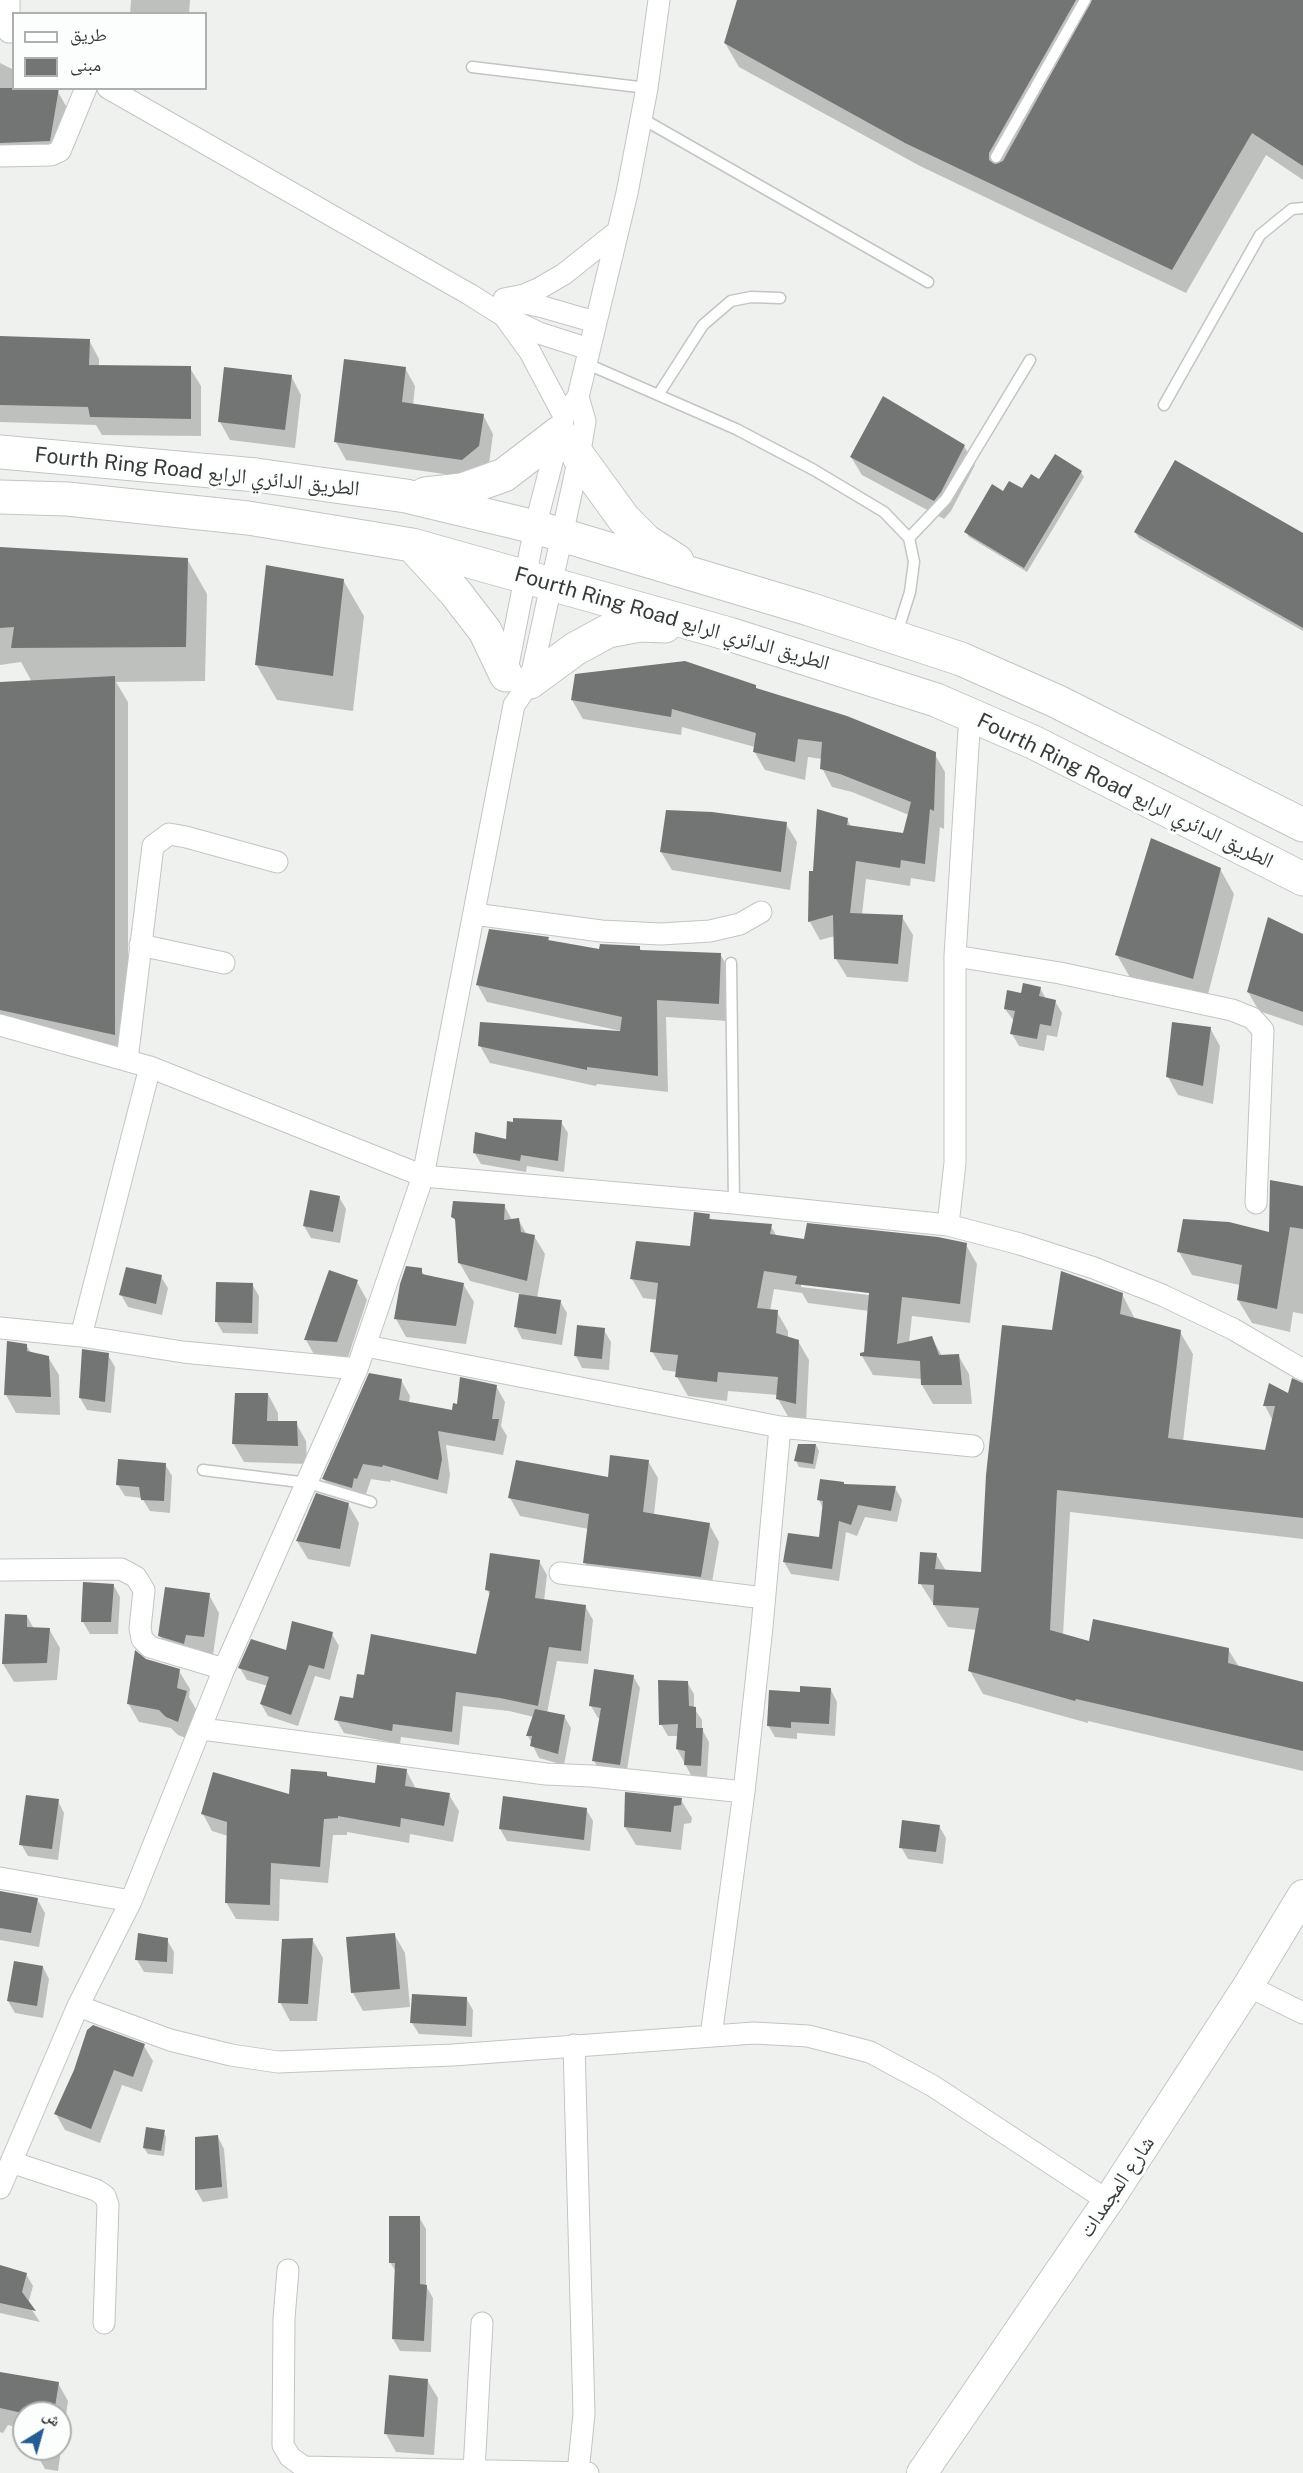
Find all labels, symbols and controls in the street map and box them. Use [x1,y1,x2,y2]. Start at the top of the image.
legend [12,12,207,90]
text: طريق [70,24,107,45]
text: مبنى [70,54,101,75]
street label: Fourth Ring Road الطريق الدائري الرابع [33,442,361,502]
street label: Fourth Ring Road الطريق الدائري الرابع [512,562,832,676]
street label: Fourth Ring Road الطريق الدائري الرابع [973,708,1277,874]
street label: شارع المجمدات [1074,2131,1160,2243]
north arrow [12,2401,72,2461]
text: ش [39,2405,64,2431]

